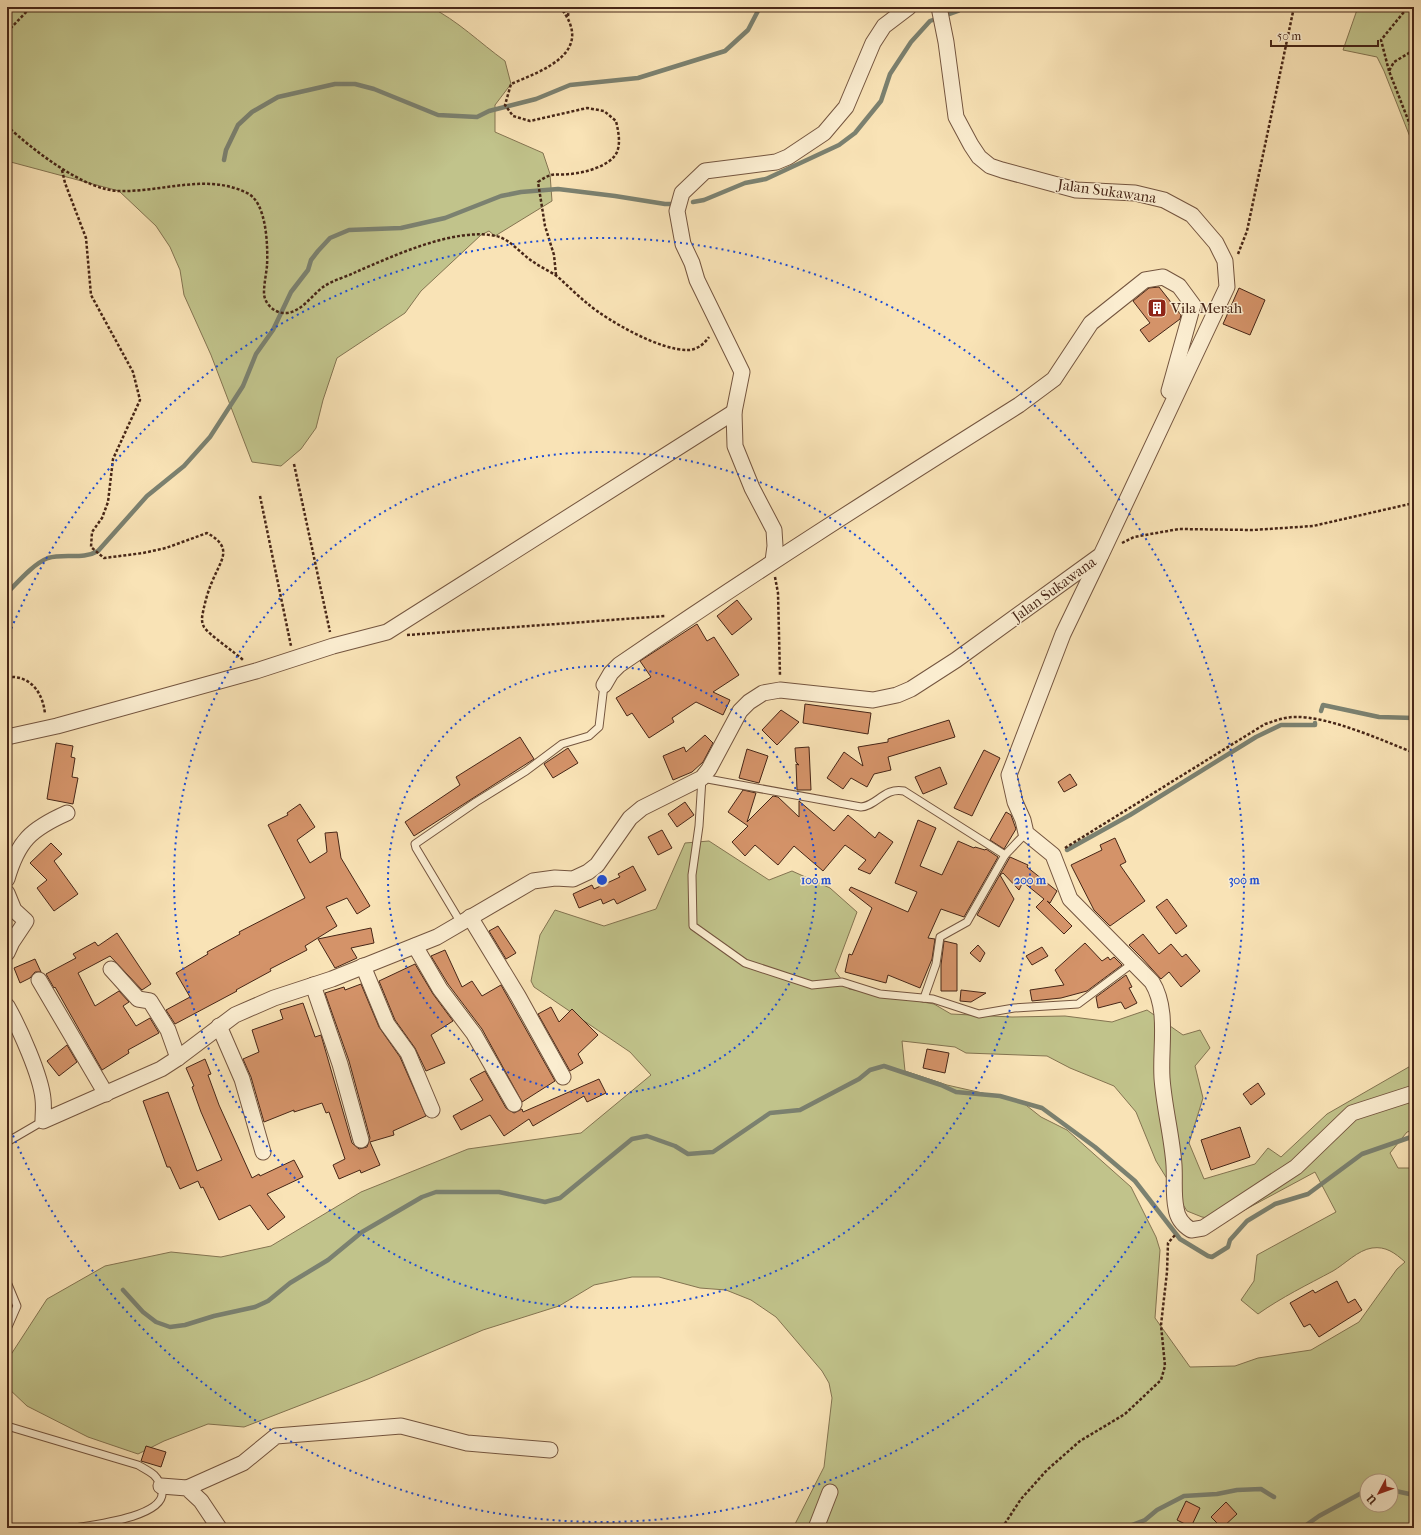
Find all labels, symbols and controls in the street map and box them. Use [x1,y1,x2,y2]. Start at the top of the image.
scale bar [1271,22,1378,48]
text: 50 m [1277,29,1301,43]
street label: Jalan Sukawana [1056,175,1158,207]
building icon: Vila Merah [1146,297,1168,319]
place label: Vila Merah [1170,299,1243,317]
street label: Jalan Sukawana [1008,552,1100,626]
centre of rings [595,873,609,887]
text: 100 m [801,873,832,887]
text: 200 m [1014,873,1047,887]
text: 300 m [1229,873,1260,888]
north arrow [1359,1473,1399,1513]
text: U [1364,1491,1380,1507]

